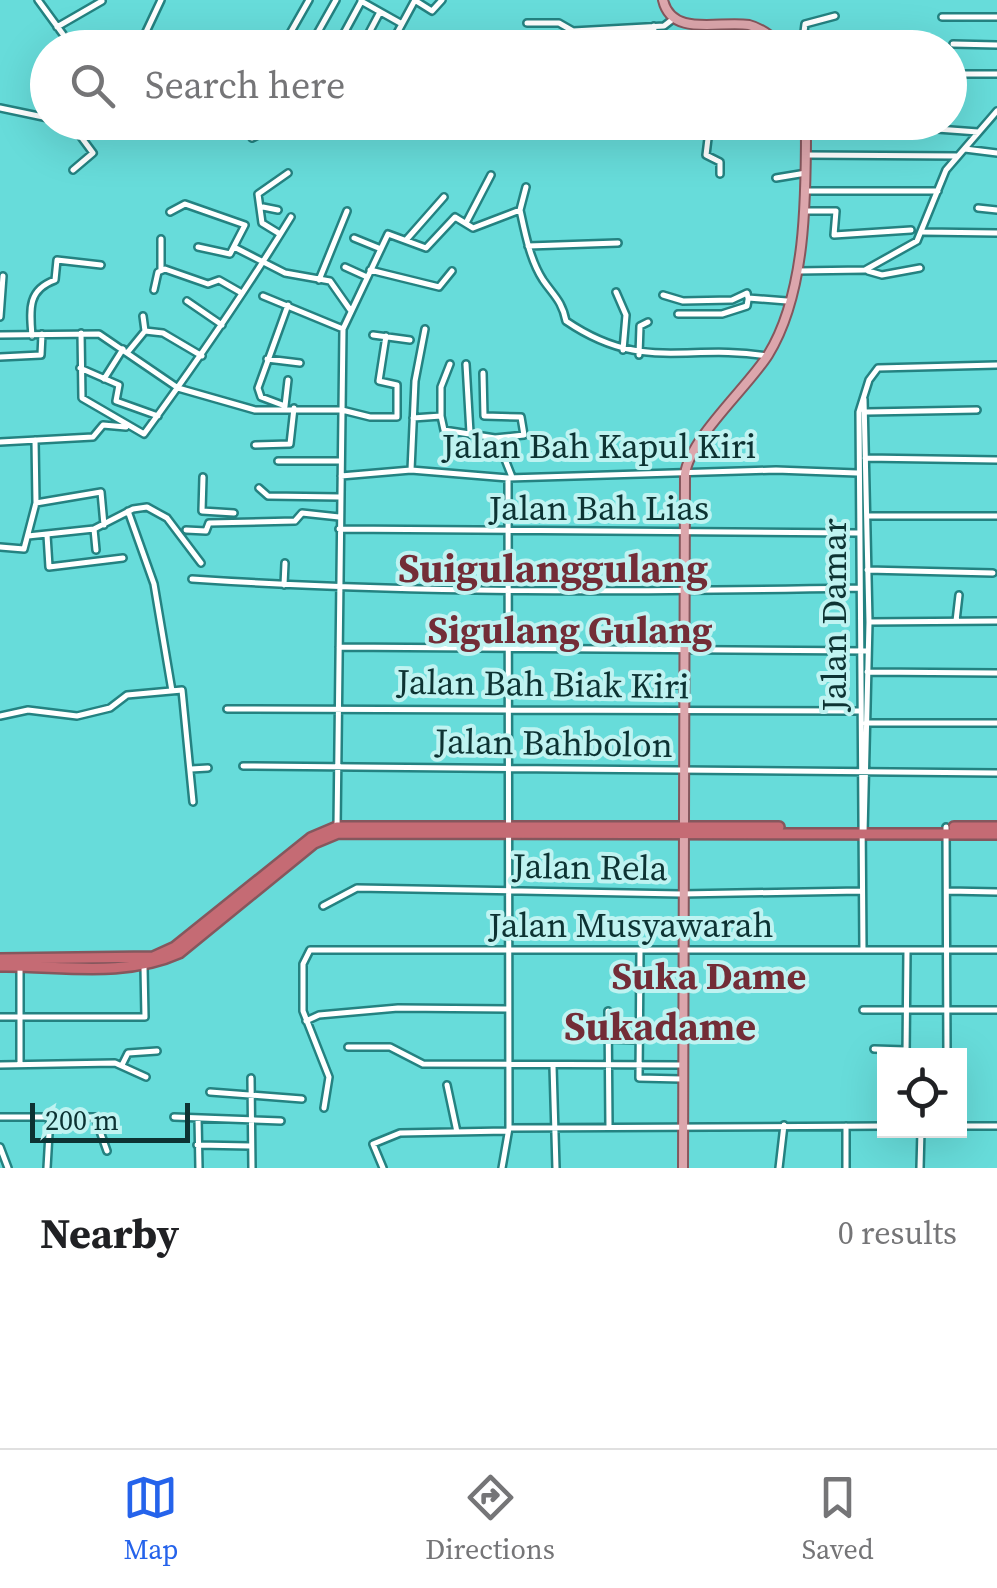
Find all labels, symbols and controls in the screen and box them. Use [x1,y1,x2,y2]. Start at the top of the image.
search box [30,30,967,140]
icon: search [65,58,120,113]
text: Search here [145,59,345,111]
street label: Jalan Bah Kapul Kiri [441,422,756,470]
street label: Jalan Bah Lias [488,484,709,532]
street label: Jalan Damar [810,518,858,713]
district label: Suigulanggulang [398,541,708,595]
district label: Sigulang Gulang [428,604,713,656]
street label: Jalan Bah Biak Kiri [395,657,690,711]
street label: Jalan Bahbolon [434,717,673,769]
street label: Jalan Rela [511,842,668,892]
street label: Jalan Musyawarah [487,901,774,949]
district label: Suka Dame [612,950,806,1002]
district label: Sukadame [564,999,756,1053]
map controls [877,1048,967,1138]
button: locate [877,1048,967,1138]
scale bar [30,1098,190,1142]
text: 200 m [45,1101,119,1139]
text: Nearby [40,1204,179,1262]
text: 0 results [838,1211,957,1255]
tab: Map [123,1470,178,1568]
tab: Directions [425,1470,555,1568]
tab: Saved [802,1470,874,1568]

